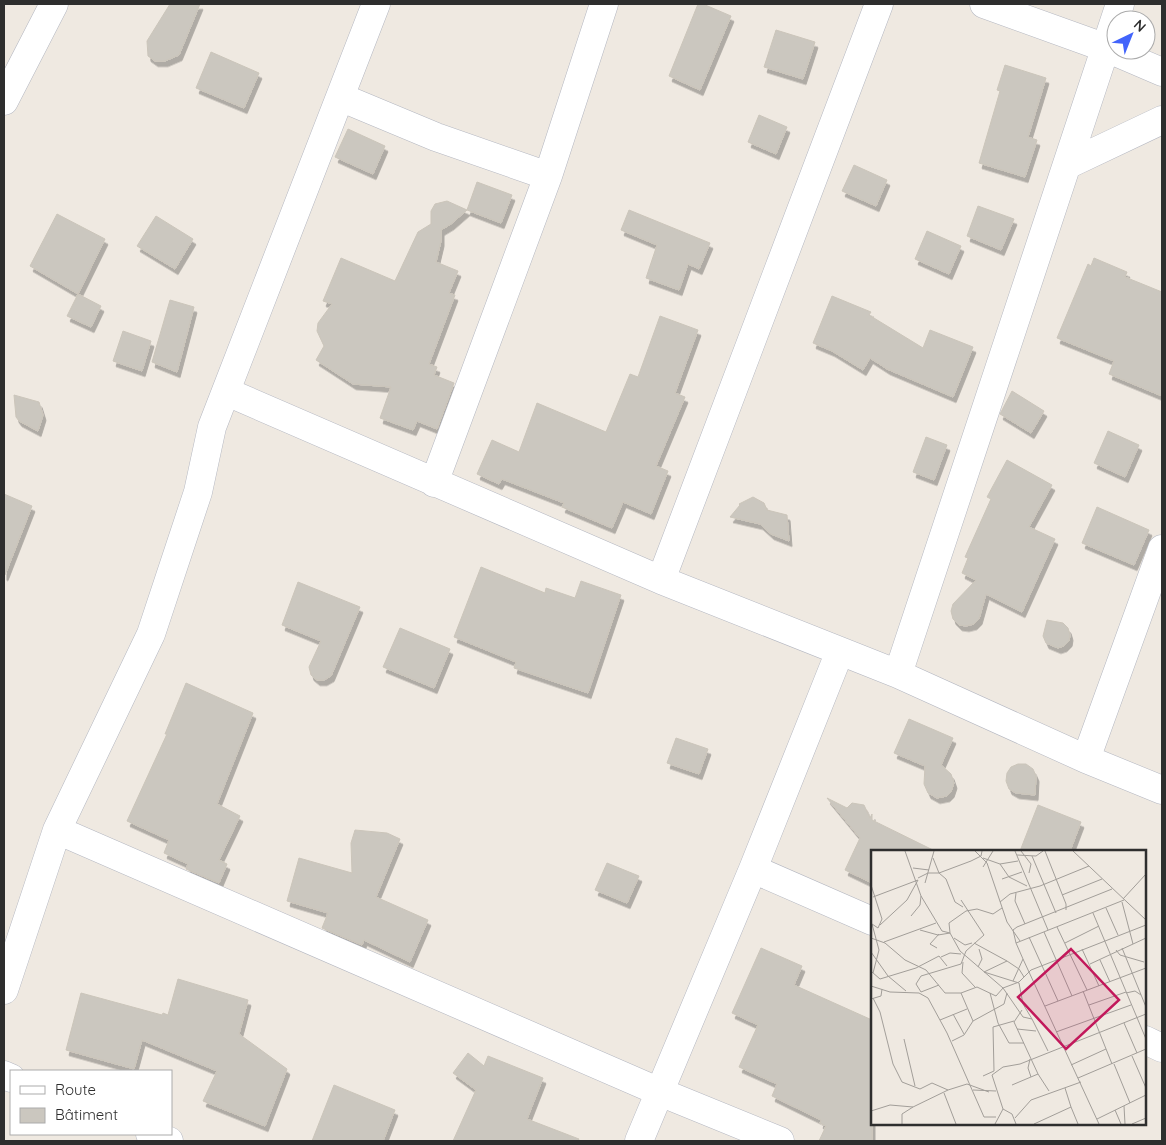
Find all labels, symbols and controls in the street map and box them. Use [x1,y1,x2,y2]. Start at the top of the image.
north arrow [1106,10,1156,60]
text: N [1130,15,1150,36]
inset map [871,850,1146,1125]
legend [10,1070,172,1135]
text: Route [55,1080,96,1099]
text: Bâtiment [55,1105,118,1124]

